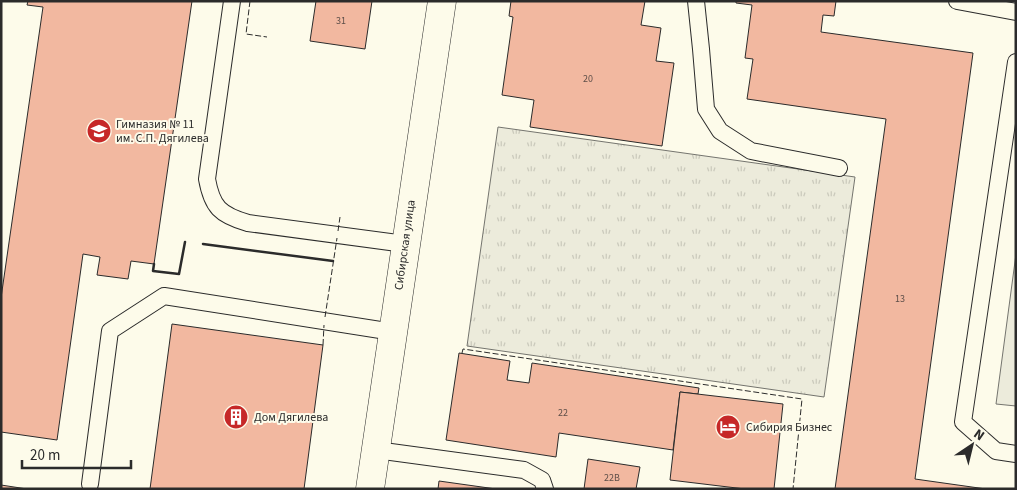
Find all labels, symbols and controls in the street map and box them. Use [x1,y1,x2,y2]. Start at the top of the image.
house number: 31 [336,14,346,28]
house number: 20 [583,72,593,86]
place label: Гимназия № 11 им. С.П. Дягилева [116,116,209,147]
school or university icon: Гимназия № 11 им. С.П. Дягилева [86,118,112,144]
street label: Сибирская улица [390,199,420,291]
house number: 13 [895,292,905,306]
building icon: Дом Дягилева [223,404,249,430]
house number: 22 [558,406,568,420]
place label: Дом Дягилева [254,409,328,426]
hotel icon: Сибирия Бизнес [715,414,741,440]
place label: Сибирия Бизнес [746,419,833,436]
north arrow [947,420,997,470]
text: N [969,424,988,446]
scale bar [22,438,131,470]
text: 20 m [30,445,60,466]
house number: 22В [604,471,620,485]

